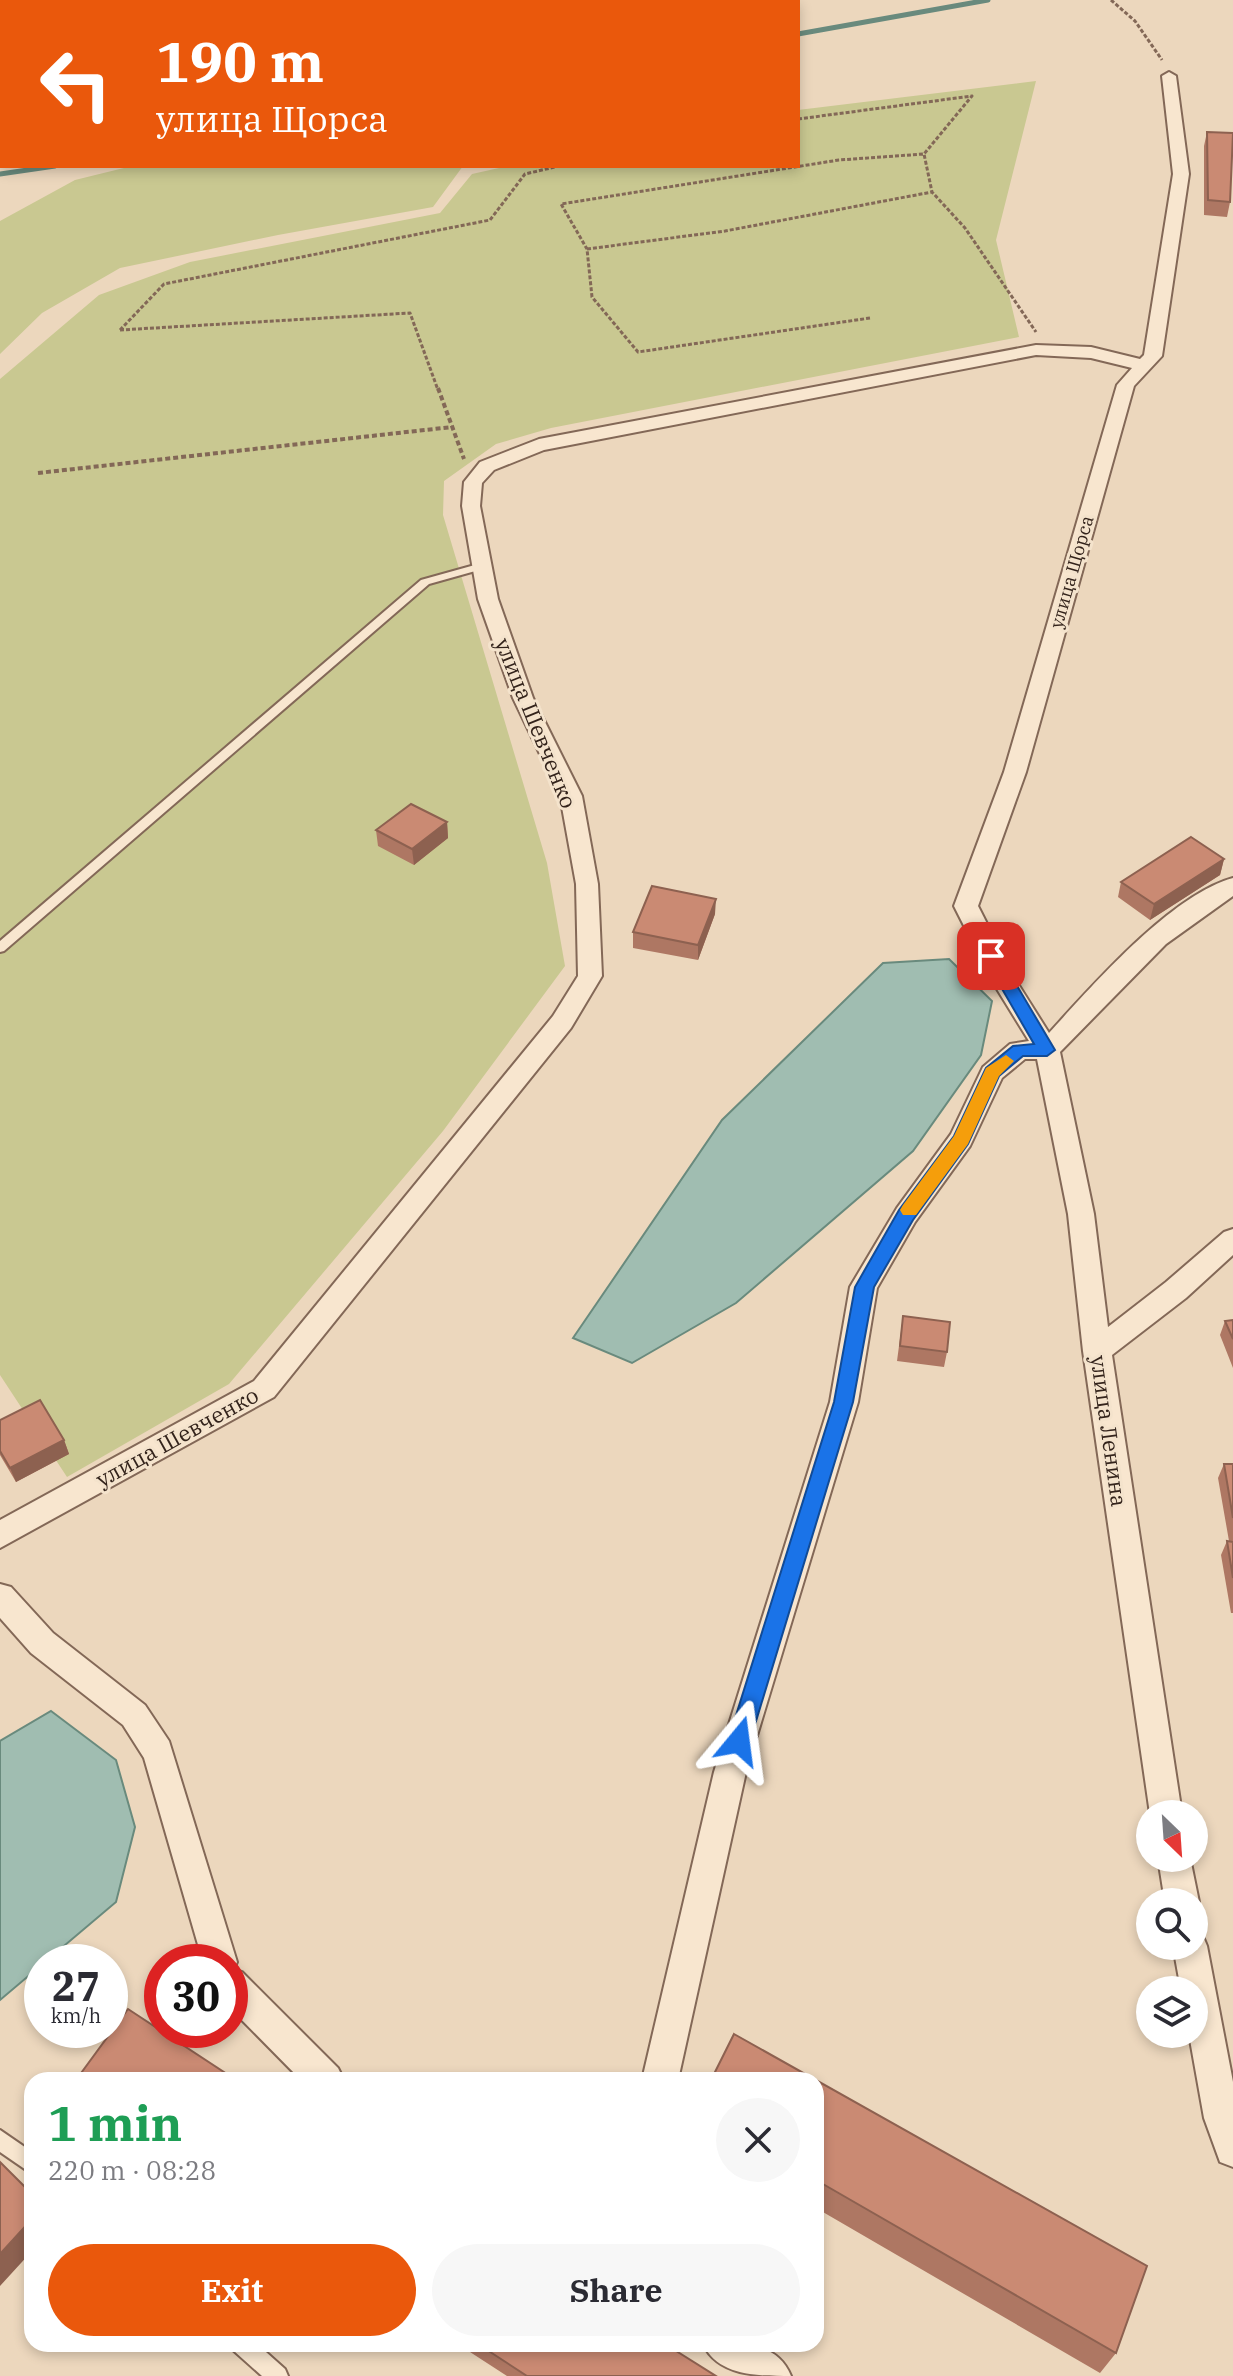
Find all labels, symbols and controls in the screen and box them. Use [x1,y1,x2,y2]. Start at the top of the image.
text: 190 m [156,25,324,97]
icon: left [24,32,128,136]
text: улица Щорса [156,95,388,142]
street label: улица Щорса [1044,513,1099,631]
street label: улица Шевченко [489,633,584,812]
pin [957,922,1025,990]
icon: arrive [969,934,1013,978]
street label: улица Ленина [1085,1353,1134,1509]
street label: улица Шевченко [90,1380,263,1493]
position arrow [697,1699,781,1783]
north arrow [1136,1800,1208,1872]
map controls [1136,1800,1208,2048]
button: search [1136,1888,1208,1960]
speed limit sign: 30 [144,1944,248,2048]
text: 27 [52,1960,100,2012]
button: layers [1136,1976,1208,2048]
text: km/h [51,2002,101,2029]
text: 1 min [48,2092,182,2154]
button: close [716,2098,800,2182]
text: 220 m · 08:28 [48,2153,216,2187]
button: Exit [48,2244,416,2336]
button: Share [432,2244,800,2336]

